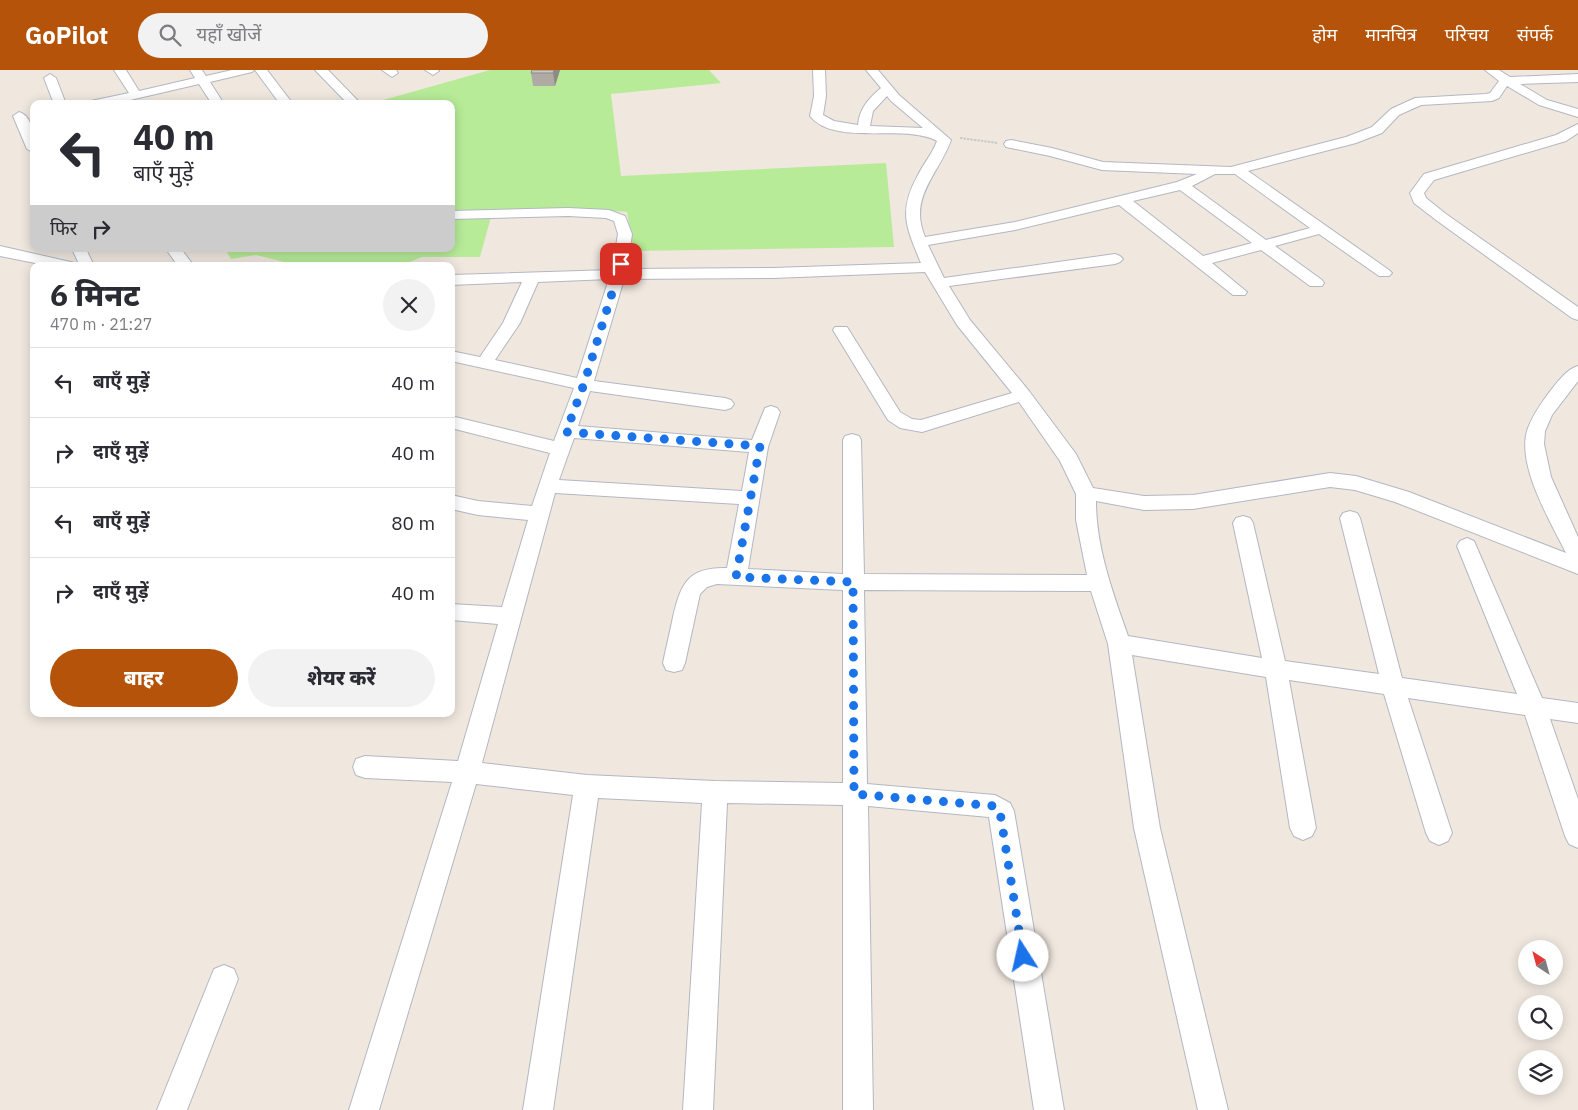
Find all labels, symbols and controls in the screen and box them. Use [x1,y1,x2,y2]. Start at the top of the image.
search box [138,13,488,58]
text: GoPilot [25,19,108,51]
icon: search [156,21,184,49]
text: यहाँ खोजें [196,22,261,46]
text: होम [1312,23,1337,46]
text: मानचित्र [1365,23,1417,46]
text: परिचय [1445,23,1489,46]
text: संपर्क [1517,23,1553,46]
text: 40 m [133,114,215,160]
icon: left [50,120,115,185]
text: बाएँ मुड़ें [133,158,194,187]
icon: right [87,215,115,243]
text: फिर [50,216,77,240]
pin [600,243,642,285]
icon: arrive [607,250,635,278]
text: 6 मिनट [50,275,140,314]
button: close [383,279,435,331]
text: 470 m · 21:27 [50,314,152,334]
icon: left [50,369,78,397]
text: बाएँ मुड़ें [93,369,150,393]
text: 40 m [391,371,435,395]
icon: right [50,439,78,467]
text: दाएँ मुड़ें [93,439,149,463]
text: 40 m [391,441,435,465]
icon: left [50,509,78,537]
text: बाएँ मुड़ें [93,509,150,533]
text: 80 m [391,511,435,535]
icon: right [50,579,78,607]
text: दाएँ मुड़ें [93,579,149,603]
text: 40 m [391,581,435,605]
button: बाहर [50,649,238,707]
button: शेयर करें [248,649,435,707]
position arrow [996,929,1048,981]
north arrow [1518,940,1562,985]
map controls [1518,940,1563,1095]
button: search [1518,995,1563,1040]
button: layers [1518,1050,1563,1095]

